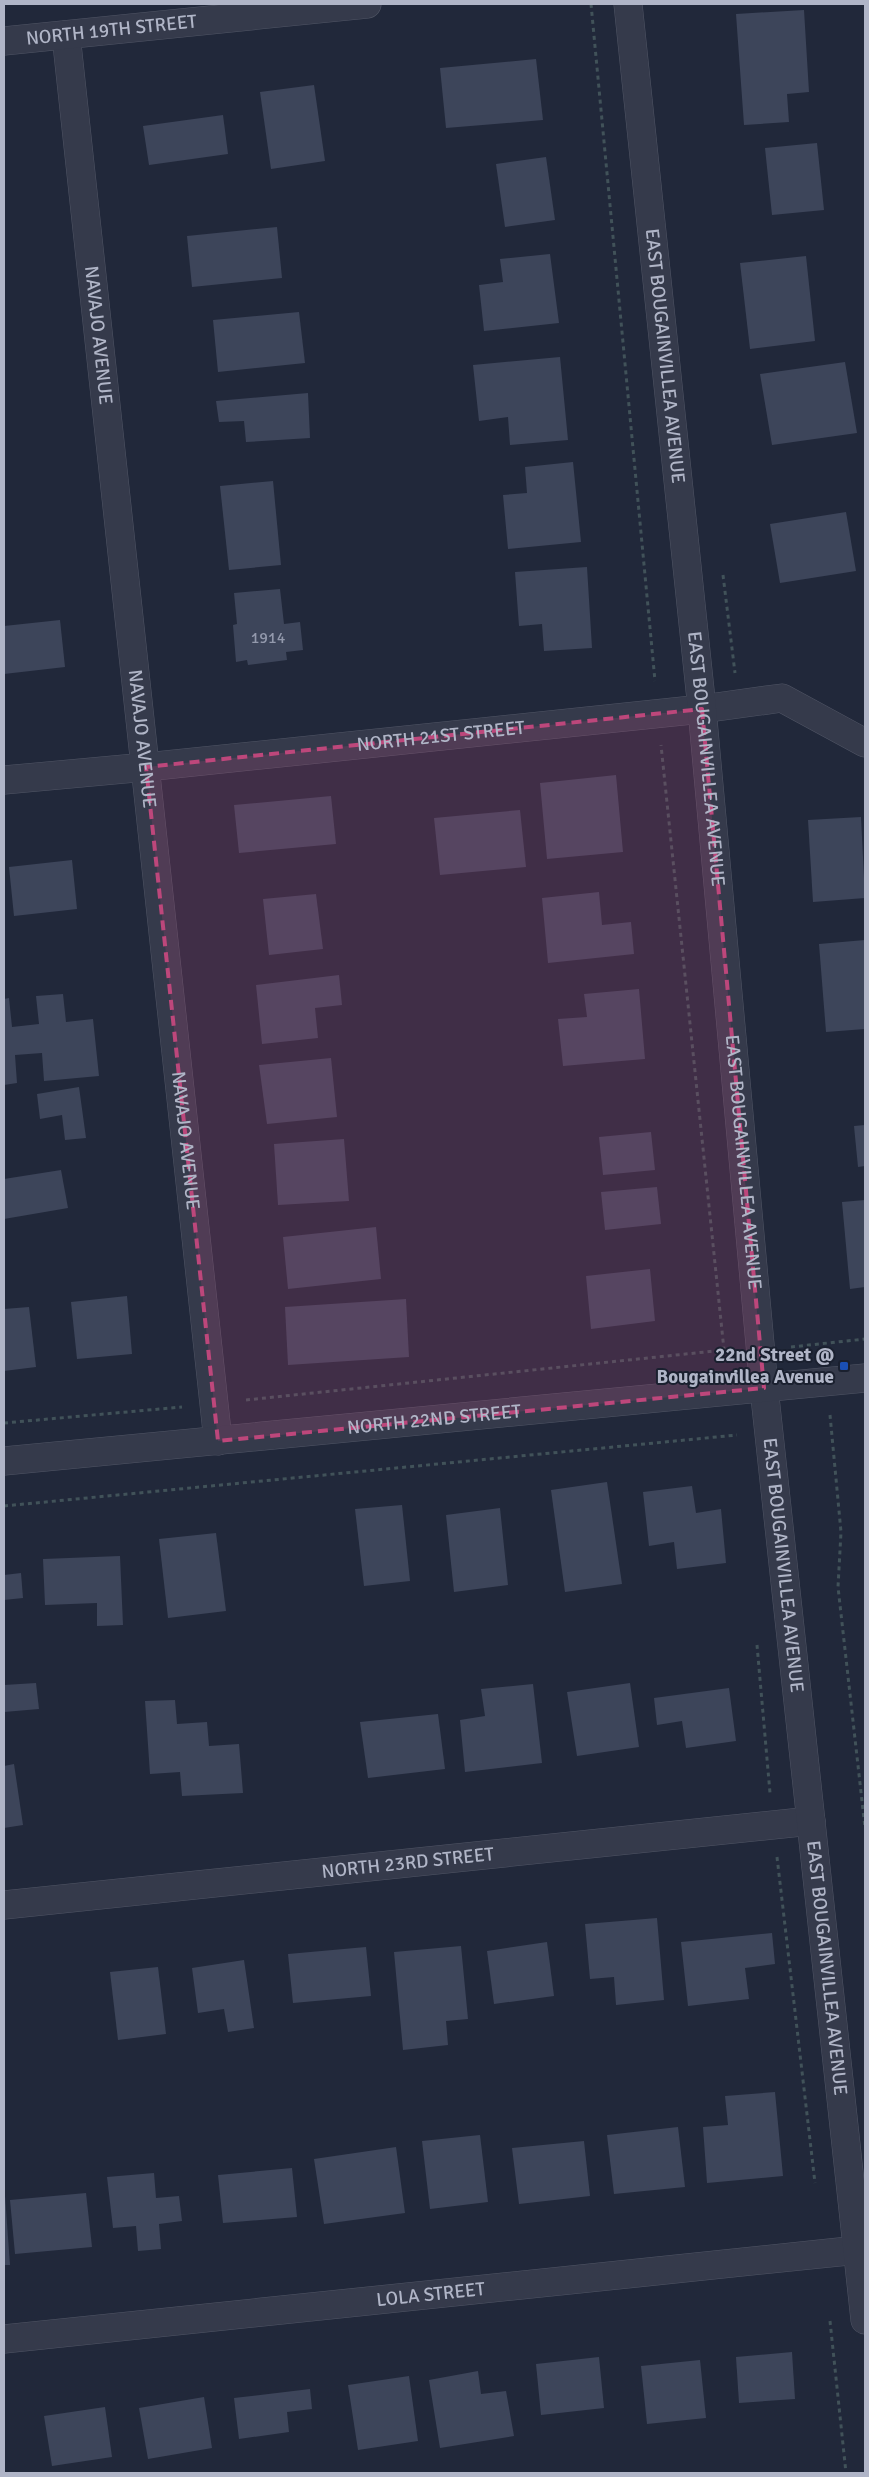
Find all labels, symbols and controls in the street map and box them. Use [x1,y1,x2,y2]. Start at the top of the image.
street label: NORTH 19TH STREET [25,9,199,51]
street label: EAST BOUGAINVILLEA AVENUE [640,227,690,485]
street label: NAVAJO AVENUE [79,265,118,406]
house number: 1914 [251,628,286,648]
street label: EAST BOUGAINVILLEA AVENUE [682,630,730,888]
street label: NAVAJO AVENUE [123,668,162,809]
street label: NORTH 21ST STREET [356,715,527,757]
street label: EAST BOUGAINVILLEA AVENUE [720,1034,767,1291]
street label: NAVAJO AVENUE [166,1070,205,1211]
place label: 22nd Street @ Bougainvillea Avenue [656,1343,834,1389]
marker: 22nd Street @ Bougainvillea Avenue [838,1360,850,1372]
street label: NORTH 22ND STREET [346,1399,523,1440]
street label: EAST BOUGAINVILLEA AVENUE [757,1437,809,1694]
street label: EAST BOUGAINVILLEA AVENUE [801,1839,853,2097]
street label: NORTH 23RD STREET [320,1842,496,1884]
street label: LOLA STREET [375,2277,487,2312]

